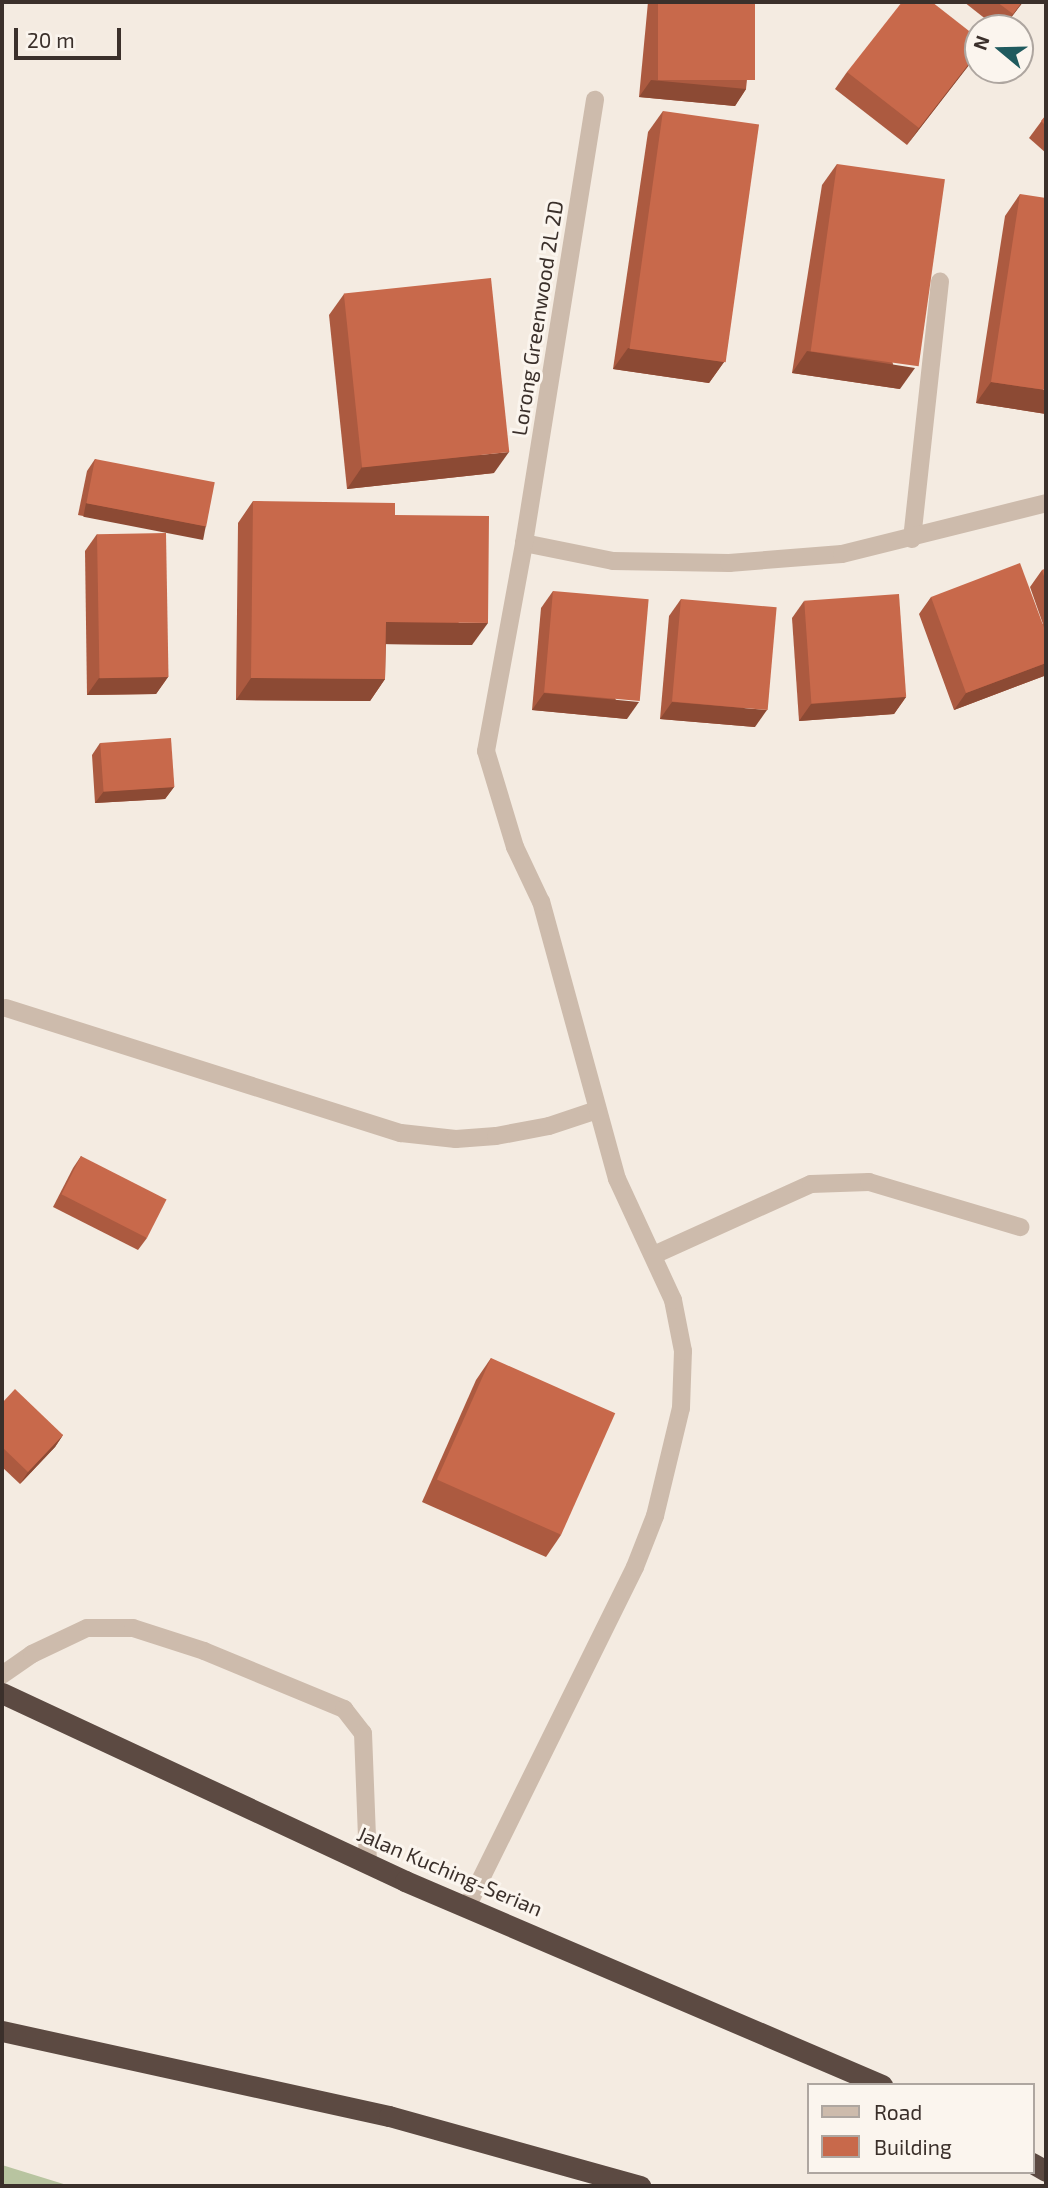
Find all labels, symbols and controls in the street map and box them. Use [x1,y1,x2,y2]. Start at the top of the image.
scale bar [18,14,124,58]
north arrow [964,14,1034,84]
text: 20 m [27,27,75,52]
text: N [967,32,994,53]
street label: Lorong Greenwood 2L 2D [506,198,568,438]
street label: Jalan Kuching-Serian [354,1821,546,1921]
legend [806,2083,1034,2174]
text: Road [874,2099,922,2124]
text: Building [874,2134,952,2159]

